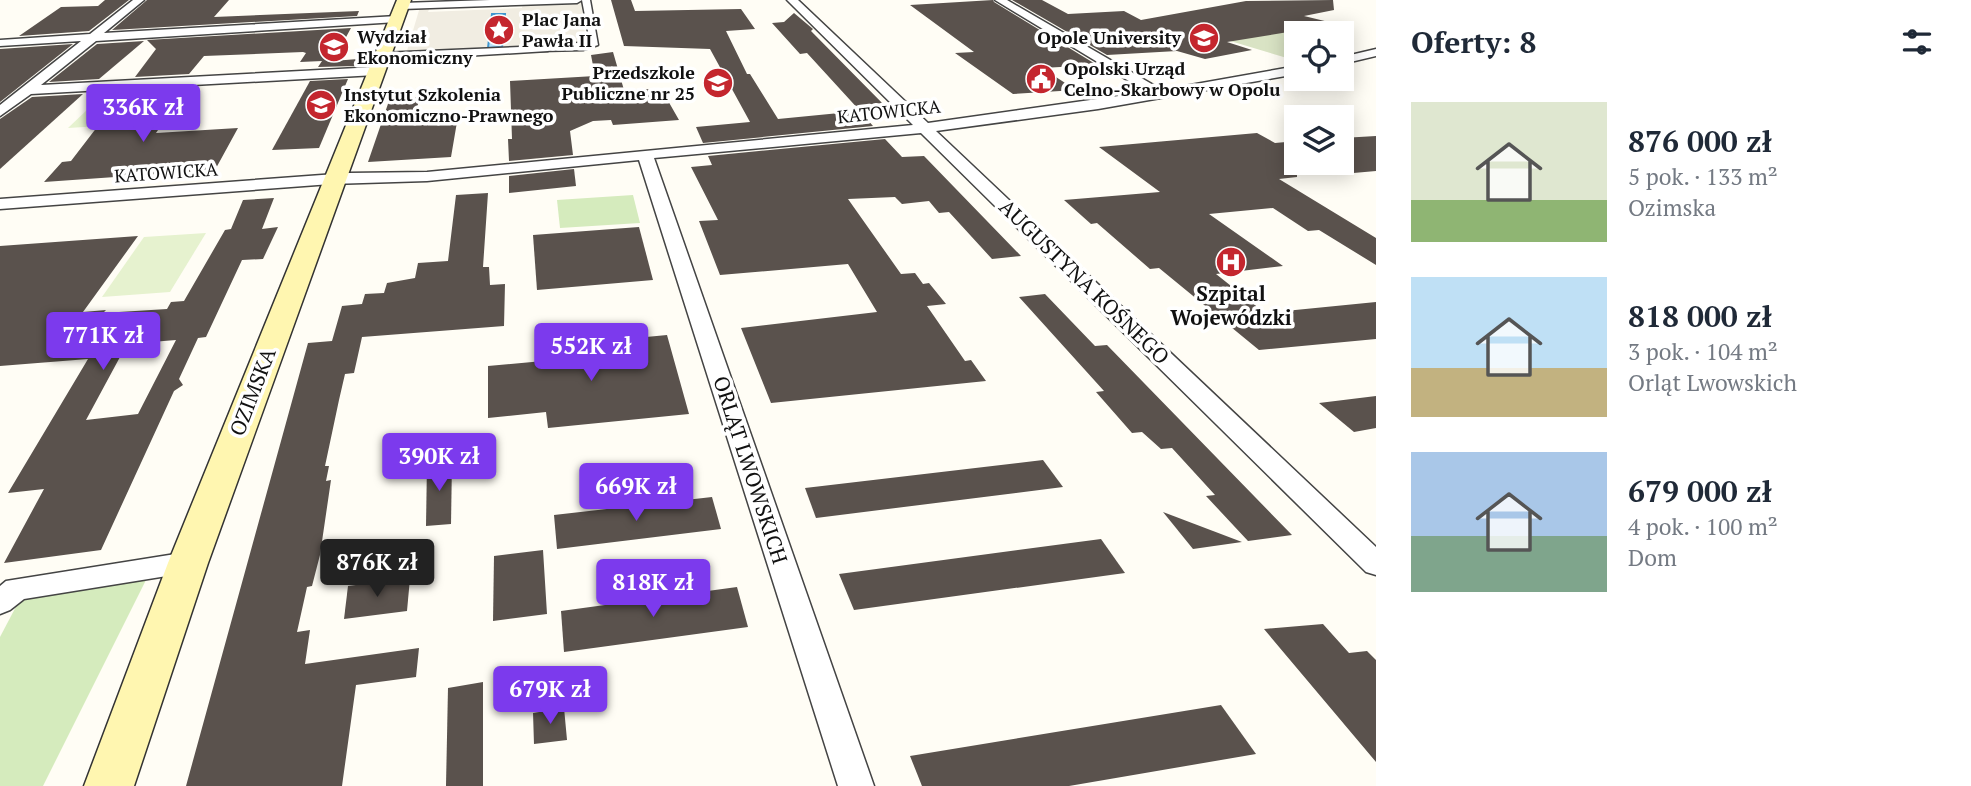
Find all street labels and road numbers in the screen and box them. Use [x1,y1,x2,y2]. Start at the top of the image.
street label: KATOWICKA [836,94,942,128]
street label: KATOWICKA [113,156,219,188]
street label: AUGUSTYNA KOŚNEGO [994,193,1176,370]
street label: OZIMSKA [222,343,282,440]
street label: ORLĄT LWOWSKICH [707,372,795,567]

